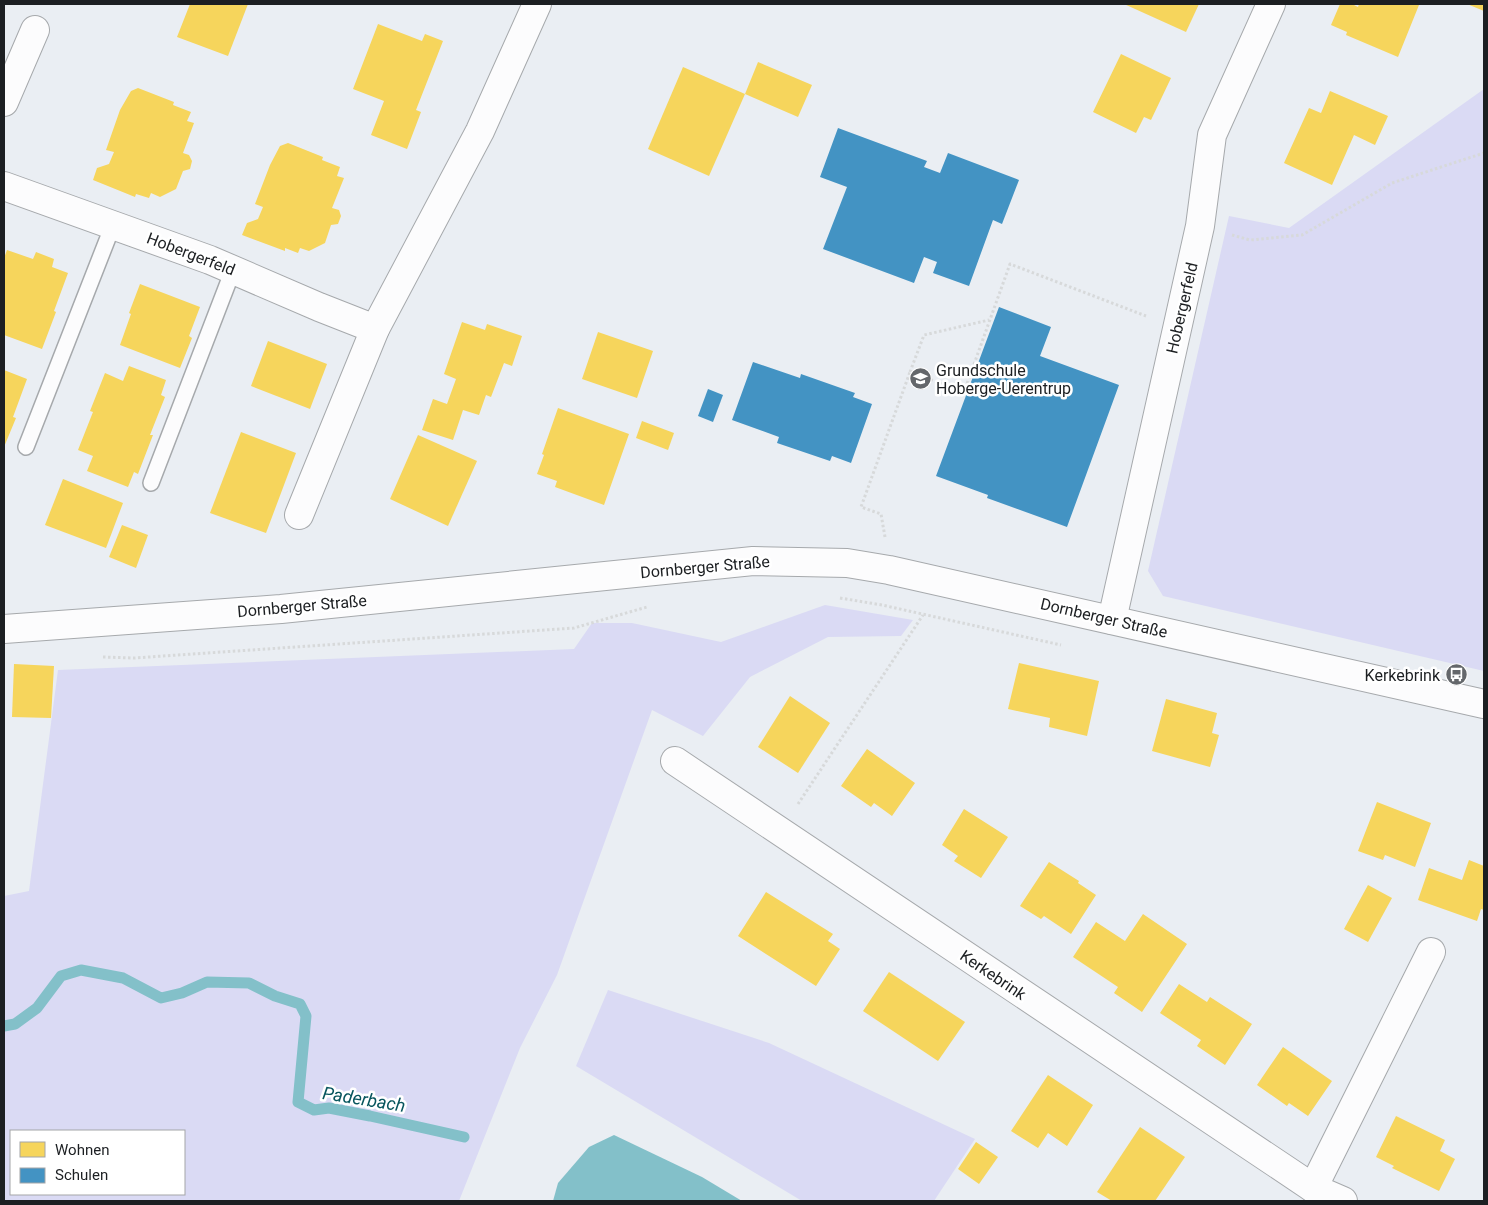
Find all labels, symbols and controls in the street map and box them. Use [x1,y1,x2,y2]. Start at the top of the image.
street label: Hobergerfeld [144,228,238,280]
street label: Hobergerfeld [1162,261,1202,355]
place label: Grundschule Hoberge-Uerentrup [936,361,1071,398]
school or university icon: Grundschule Hoberge-Uerentrup [908,367,932,391]
street label: Dornberger Straße [639,552,771,582]
street label: Dornberger Straße [236,591,368,621]
street label: Dornberger Straße [1039,594,1169,642]
bus stop icon: Kerkebrink [1444,663,1468,687]
place label: Kerkebrink [1365,666,1441,685]
street label: Kerkebrink [956,946,1030,1004]
water label: Paderbach [321,1082,407,1116]
legend [10,1130,185,1195]
text: Wohnen [55,1141,109,1159]
text: Schulen [55,1166,108,1184]

